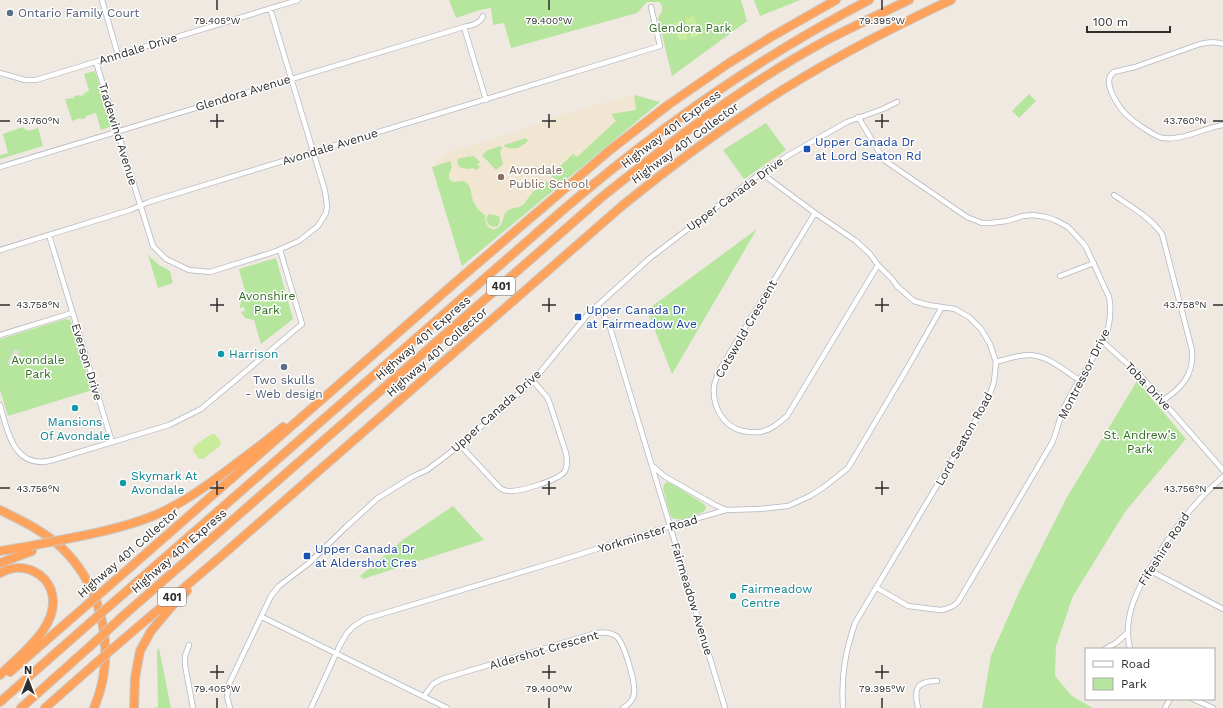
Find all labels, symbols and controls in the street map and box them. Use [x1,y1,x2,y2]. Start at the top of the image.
place label: Ontario Family Court [18,6,139,20]
marker: Ontario Family Court [5,8,15,18]
scale bar [1087,8,1170,34]
text: 79.405°W [194,15,241,26]
text: 79.400°W [526,15,573,26]
text: 79.395°W [859,15,906,26]
text: 100 m [1093,15,1128,29]
park label: Glendora Park [649,21,731,35]
street label: Anndale Drive [97,30,179,68]
street label: Glendora Avenue [194,72,292,114]
street label: Tradewind Avenue [96,81,140,187]
street label: Highway 401 Express [618,87,724,171]
street label: Highway 401 Collector [629,99,741,187]
text: 43.760°N [16,115,60,126]
text: 43.760°N [1163,115,1207,126]
street label: Avondale Avenue [280,126,380,168]
place label: Upper Canada Dr at Lord Seaton Rd [815,135,921,163]
marker: Upper Canada Dr at Lord Seaton Rd [802,144,812,154]
street label: Upper Canada Drive [684,154,786,234]
place label: Avondale Public School [509,163,589,191]
marker: Avondale Public School [496,172,506,182]
road number: 401 [487,277,515,295]
street label: Cotswold Crescent [712,277,780,381]
park label: Avonshire Park [239,289,296,317]
street label: Highway 401 Express [373,293,473,383]
text: 43.758°N [16,299,60,310]
text: 43.758°N [1163,299,1207,310]
place label: Upper Canada Dr at Fairmeadow Ave [586,303,697,331]
street label: Highway 401 Collector [384,304,490,400]
marker: Upper Canada Dr at Fairmeadow Ave [573,312,583,322]
street label: Everson Drive [69,322,105,402]
street label: Montressor Drive [1055,326,1113,422]
place label: Harrison [229,347,278,361]
marker: Harrison [216,349,226,359]
park label: Avondale Park [11,353,65,381]
street label: Toba Drive [1122,359,1174,413]
marker: Two skulls - Web design [279,362,289,372]
street label: Upper Canada Drive [448,367,544,455]
place label: Two skulls - Web design [245,373,323,401]
street label: Lord Seaton Road [932,390,996,488]
marker: Mansions Of Avondale [70,403,80,413]
place label: Mansions Of Avondale [40,415,110,443]
park label: St. Andrew’s Park [1104,428,1176,456]
place label: Skymark At Avondale [131,469,198,497]
marker: Skymark At Avondale [118,478,128,488]
text: 43.756°N [16,483,60,494]
text: 43.756°N [1163,483,1207,494]
street label: Highway 401 Collector [75,505,181,601]
street label: Highway 401 Express [128,506,230,596]
street label: Fifeshire Road [1135,510,1193,588]
street label: Yorkminster Road [597,512,699,556]
street label: Fairmeadow Avenue [668,541,716,657]
place label: Upper Canada Dr at Aldershot Cres [315,542,417,570]
marker: Upper Canada Dr at Aldershot Cres [302,551,312,561]
place label: Fairmeadow Centre [741,582,812,610]
road number: 401 [158,588,186,606]
marker: Fairmeadow Centre [728,591,738,601]
street label: Aldershot Crescent [488,628,600,672]
legend [1085,648,1215,700]
text: Road [1121,657,1150,671]
north arrow [8,660,48,700]
text: N [24,664,32,677]
text: Park [1121,677,1147,691]
text: 79.405°W [194,683,241,694]
text: 79.400°W [526,683,573,694]
text: 79.395°W [859,683,906,694]

